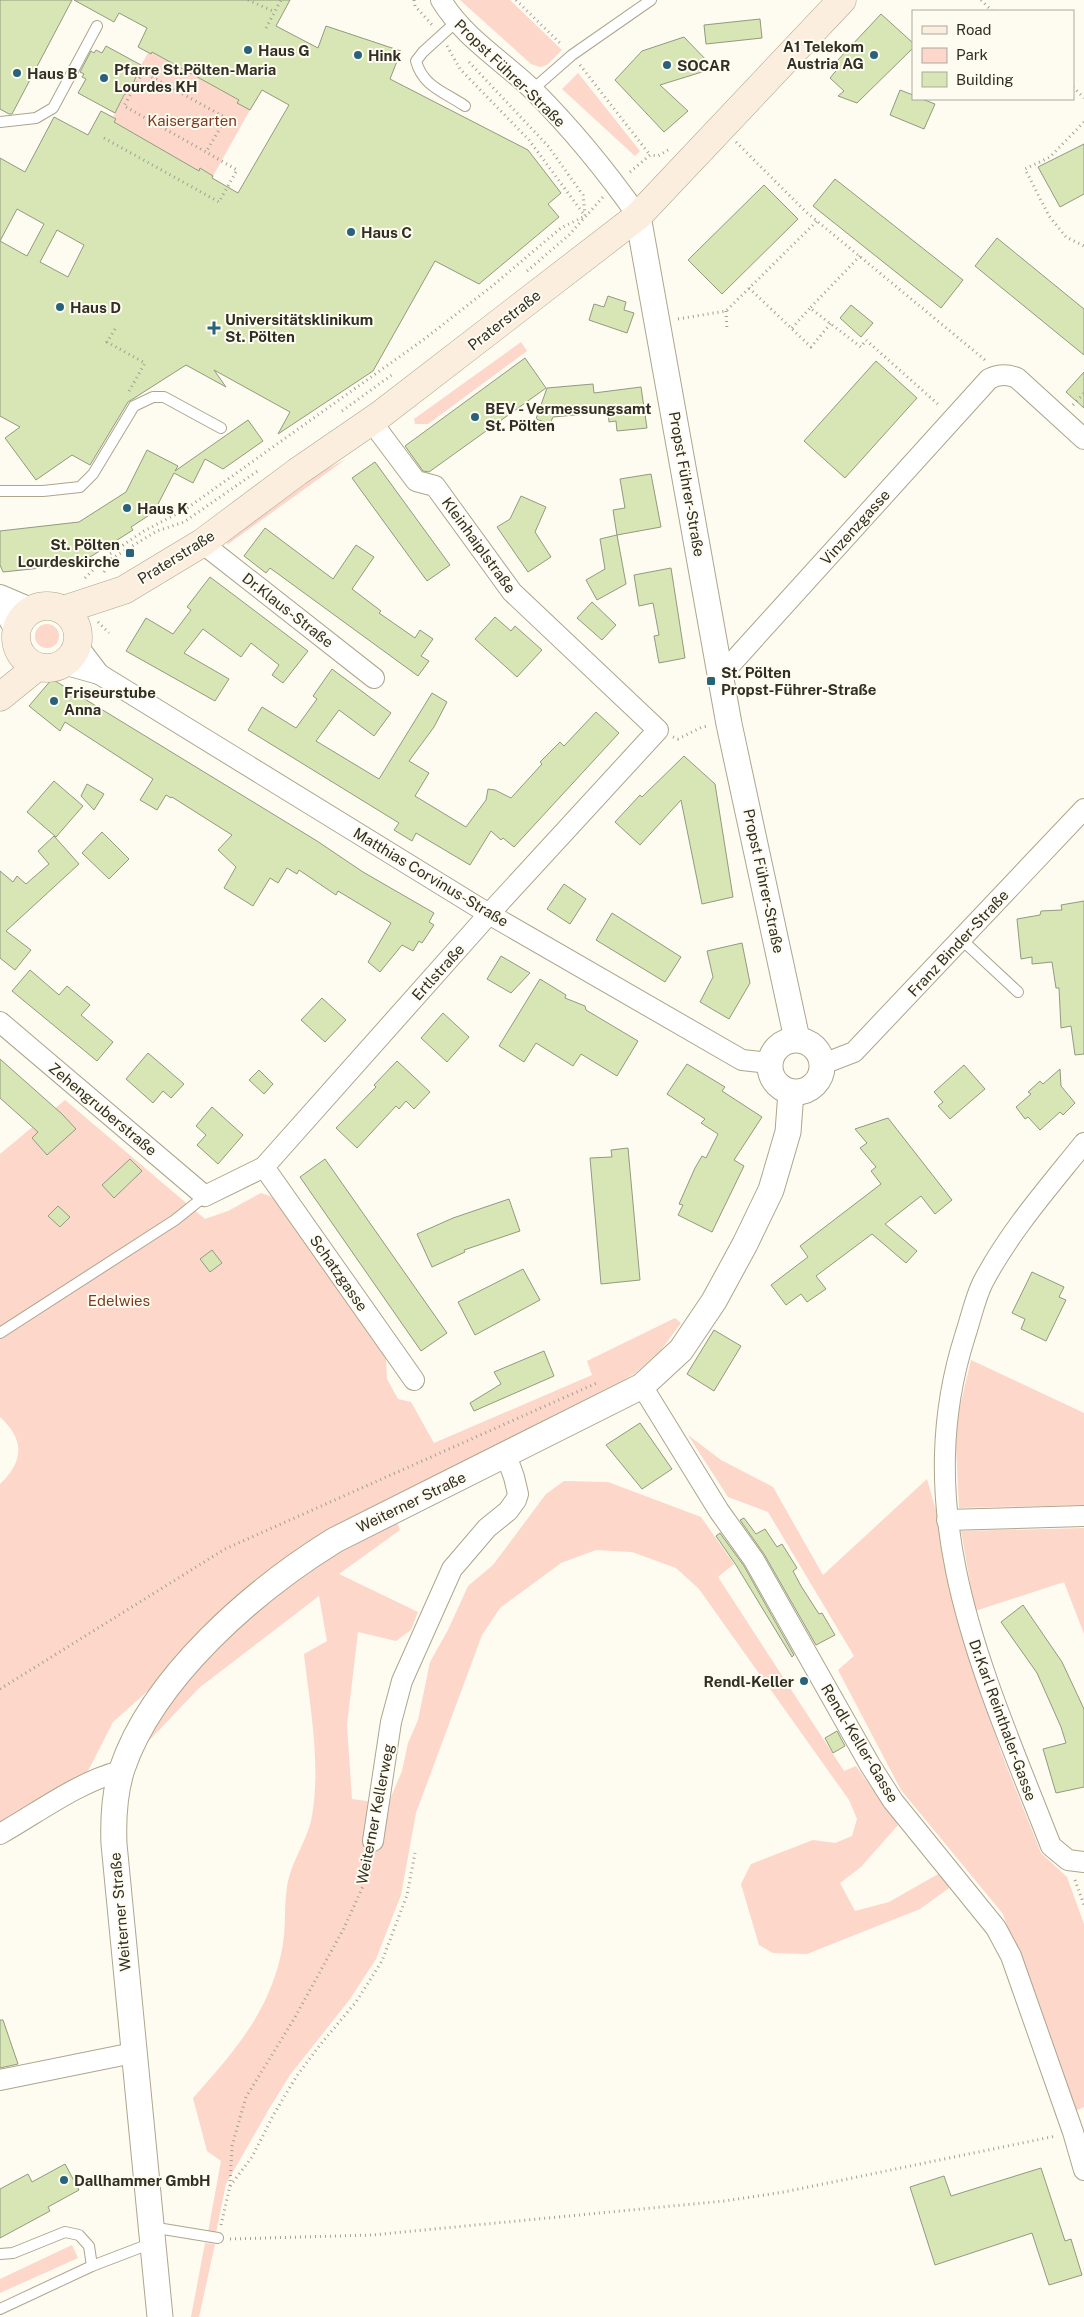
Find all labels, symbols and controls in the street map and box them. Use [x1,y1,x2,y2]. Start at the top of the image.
legend [912,10,1074,100]
street label: Propst Führer-Straße [451,16,569,130]
text: Road [956,21,992,38]
place label: A1 Telekom Austria AG [783,38,864,72]
place label: Haus G [258,42,310,59]
marker: Haus G [242,44,254,56]
text: Park [956,46,988,63]
place label: Hink [368,47,401,64]
marker: Hink [352,49,364,61]
marker: A1 Telekom Austria AG [868,49,880,61]
place label: SOCAR [677,57,730,74]
marker: SOCAR [661,59,673,71]
place label: Pfarre St.Pölten-Maria Lourdes KH [114,61,276,95]
place label: Haus B [27,65,77,82]
marker: Haus B [11,67,23,79]
text: Building [956,71,1014,88]
marker: Pfarre St.Pölten-Maria Lourdes KH [98,72,110,84]
park label: Kaisergarten [147,112,237,129]
place label: Haus C [361,224,412,241]
marker: Haus C [345,226,357,238]
street label: Praterstraße [464,286,544,354]
place label: Haus D [70,299,121,316]
marker: Haus D [54,301,66,313]
place label: Universitätsklinikum St. Pölten [225,311,373,345]
marker: Universitätsklinikum St. Pölten [207,321,221,335]
place label: BEV - Vermessungsamt St. Pölten [485,400,651,434]
street label: Propst Führer-Straße [666,410,708,558]
marker: BEV - Vermessungsamt St. Pölten [469,411,481,423]
street label: Vinzenzgasse [817,486,893,568]
street label: Kleinhaiplstraße [439,494,519,596]
place label: Haus K [137,500,188,517]
marker: Haus K [121,502,133,514]
street label: Praterstraße [134,527,218,587]
place label: St. Pölten Lourdeskirche [18,536,120,570]
marker: St. Pölten Lourdeskirche [124,547,136,559]
street label: Dr.Klaus-Straße [239,569,337,651]
place label: St. Pölten Propst-Führer-Straße [721,664,876,698]
marker: St. Pölten Propst-Führer-Straße [705,675,717,687]
place label: Friseurstube Anna [64,684,156,718]
marker: Friseurstube Anna [48,695,60,707]
street label: Propst Führer-Straße [740,807,788,955]
street label: Matthias Corvinus-Straße [350,824,512,930]
street label: Franz Binder-Straße [904,886,1012,1000]
street label: Ertlstraße [408,941,468,1003]
street label: Zehengruberstraße [46,1059,160,1159]
street label: Schatzgasse [307,1232,371,1314]
park label: Edelwies [88,1292,150,1309]
street label: Weiterner Straße [354,1468,468,1536]
street label: Dr.Karl Reinthaler-Gasse [966,1637,1040,1803]
place label: Rendl-Keller [704,1673,794,1690]
marker: Rendl-Keller [798,1675,810,1687]
street label: Rendl-Keller-Gasse [818,1681,902,1805]
street label: Weiterner Kellerweg [353,1742,397,1886]
street label: Weiterner Straße [106,1852,134,1972]
place label: Dallhammer GmbH [74,2172,211,2189]
marker: Dallhammer GmbH [58,2174,70,2186]

